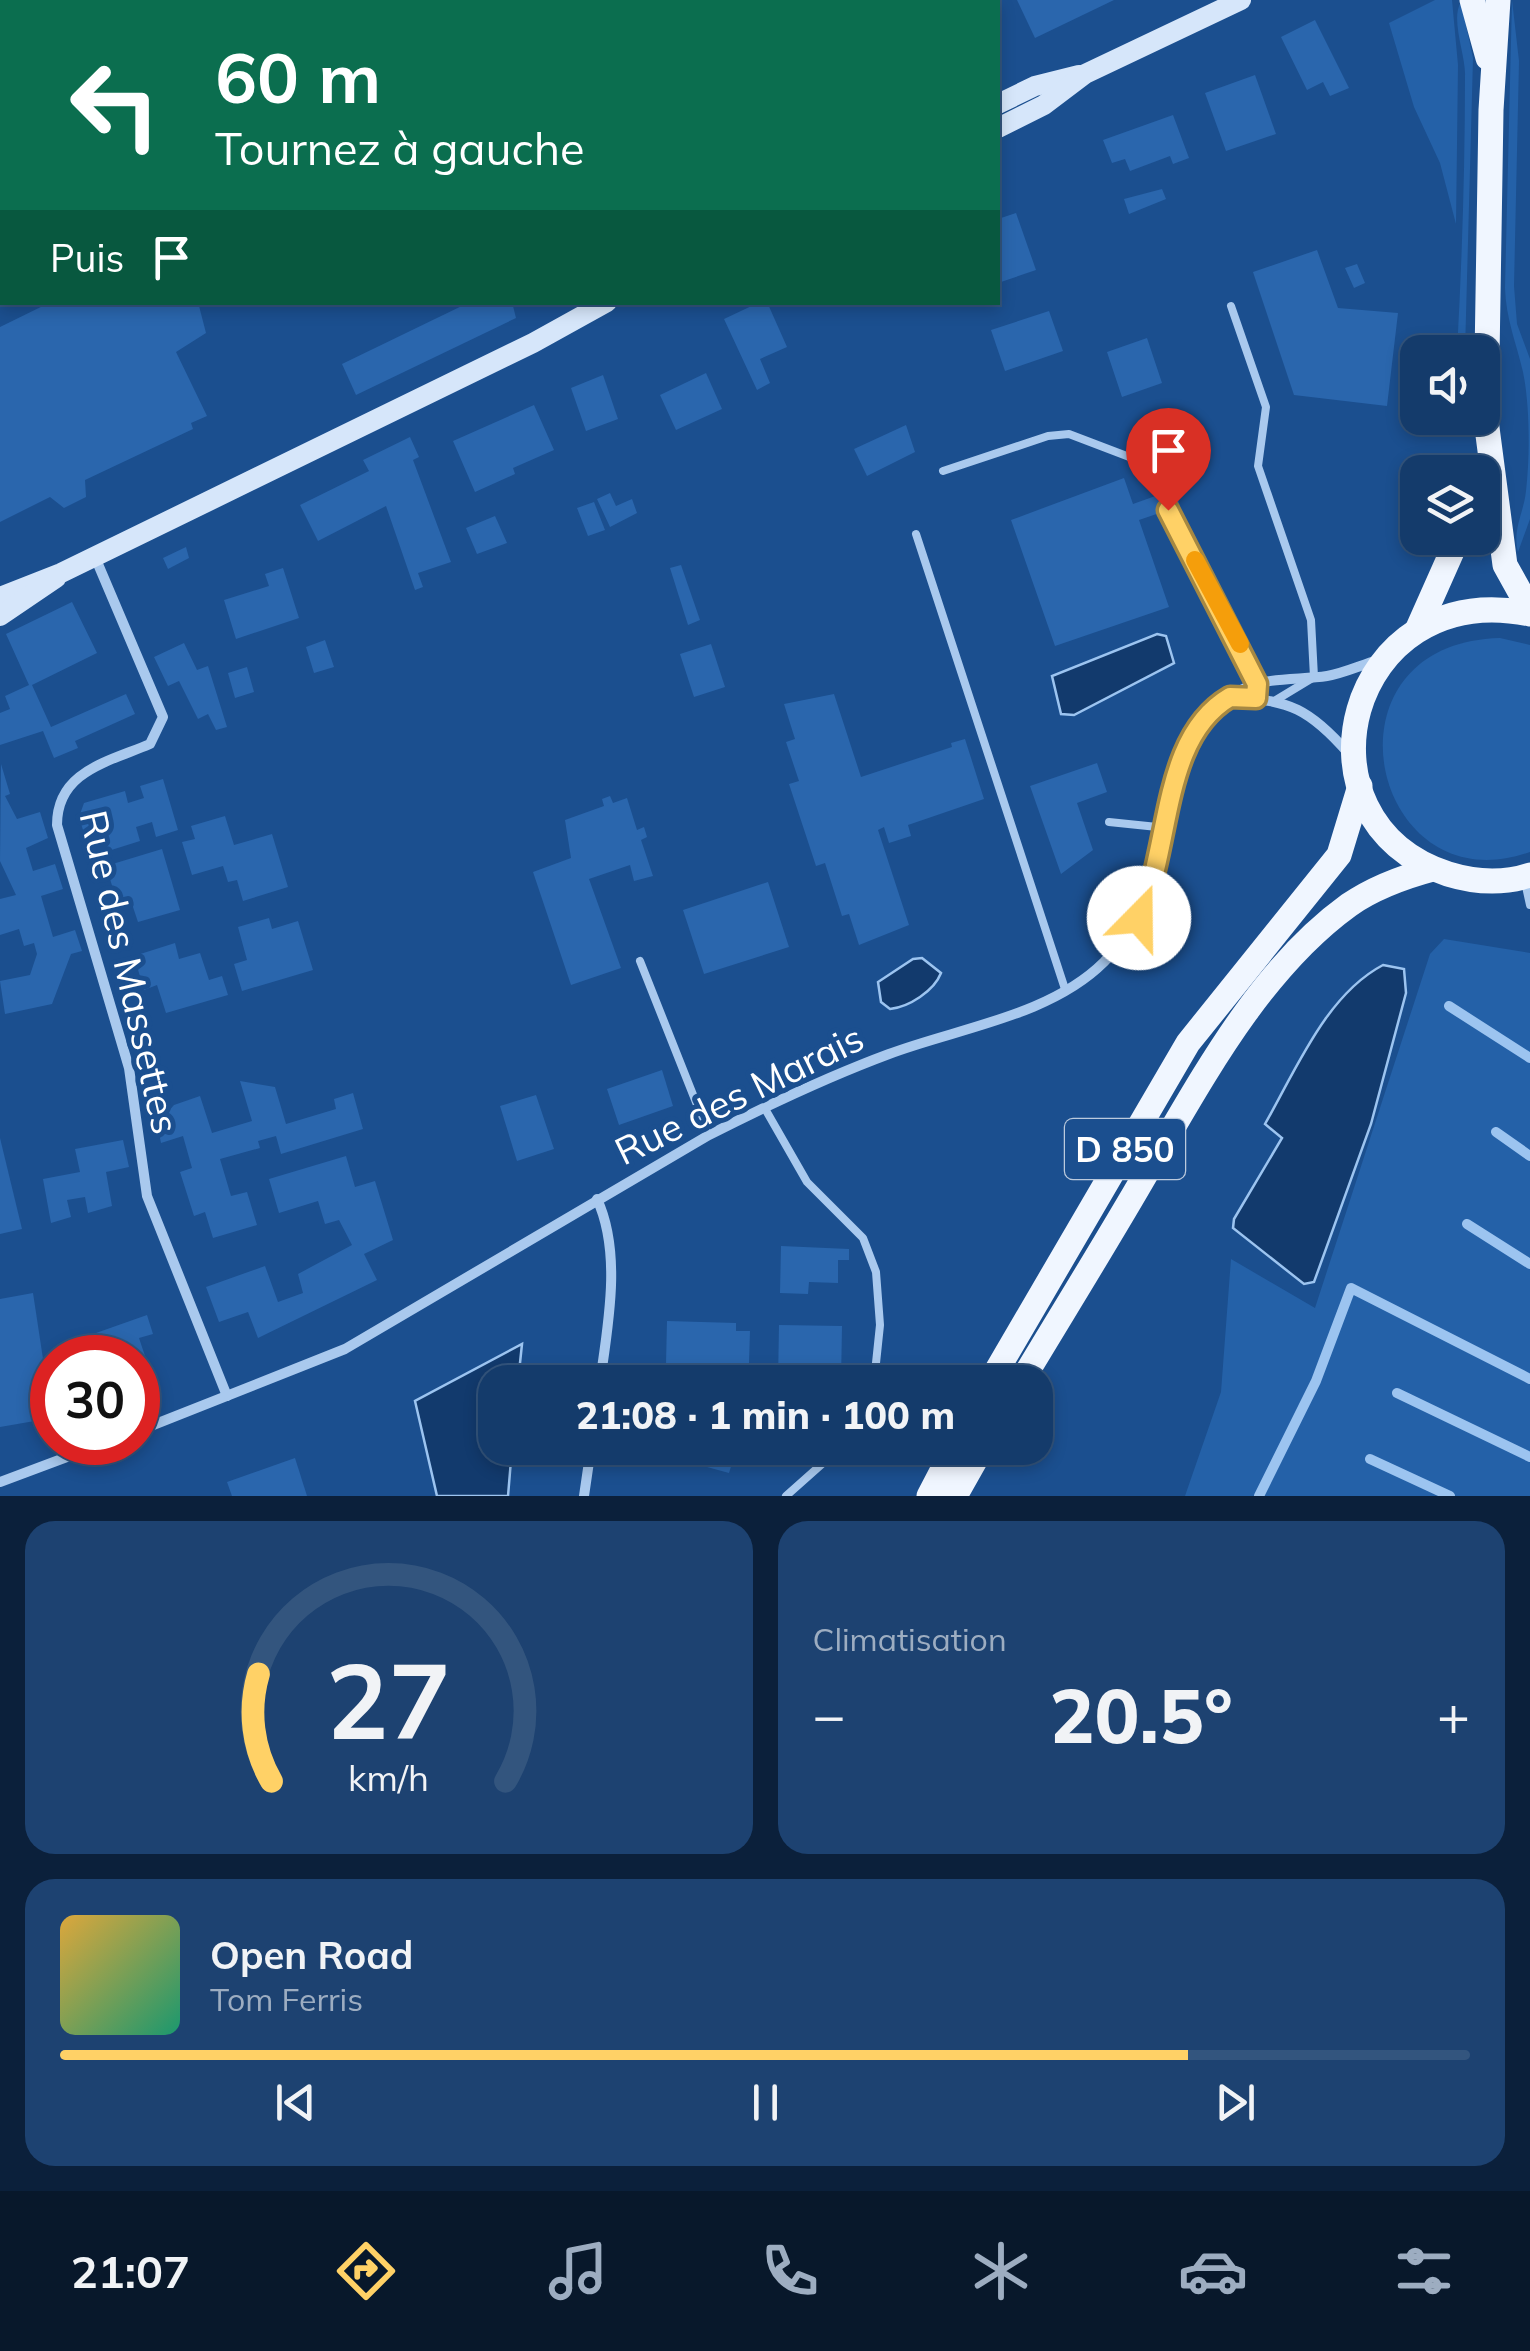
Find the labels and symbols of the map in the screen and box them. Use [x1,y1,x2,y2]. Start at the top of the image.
pin [1126,408,1211,511]
street label: Rue des Massettes [69,806,191,1138]
position arrow [1087,866,1191,970]
street label: Rue des Marais [607,1013,871,1175]
road number: D 850 [1065,1119,1185,1179]
speed limit sign: 30 [30,1335,160,1465]

